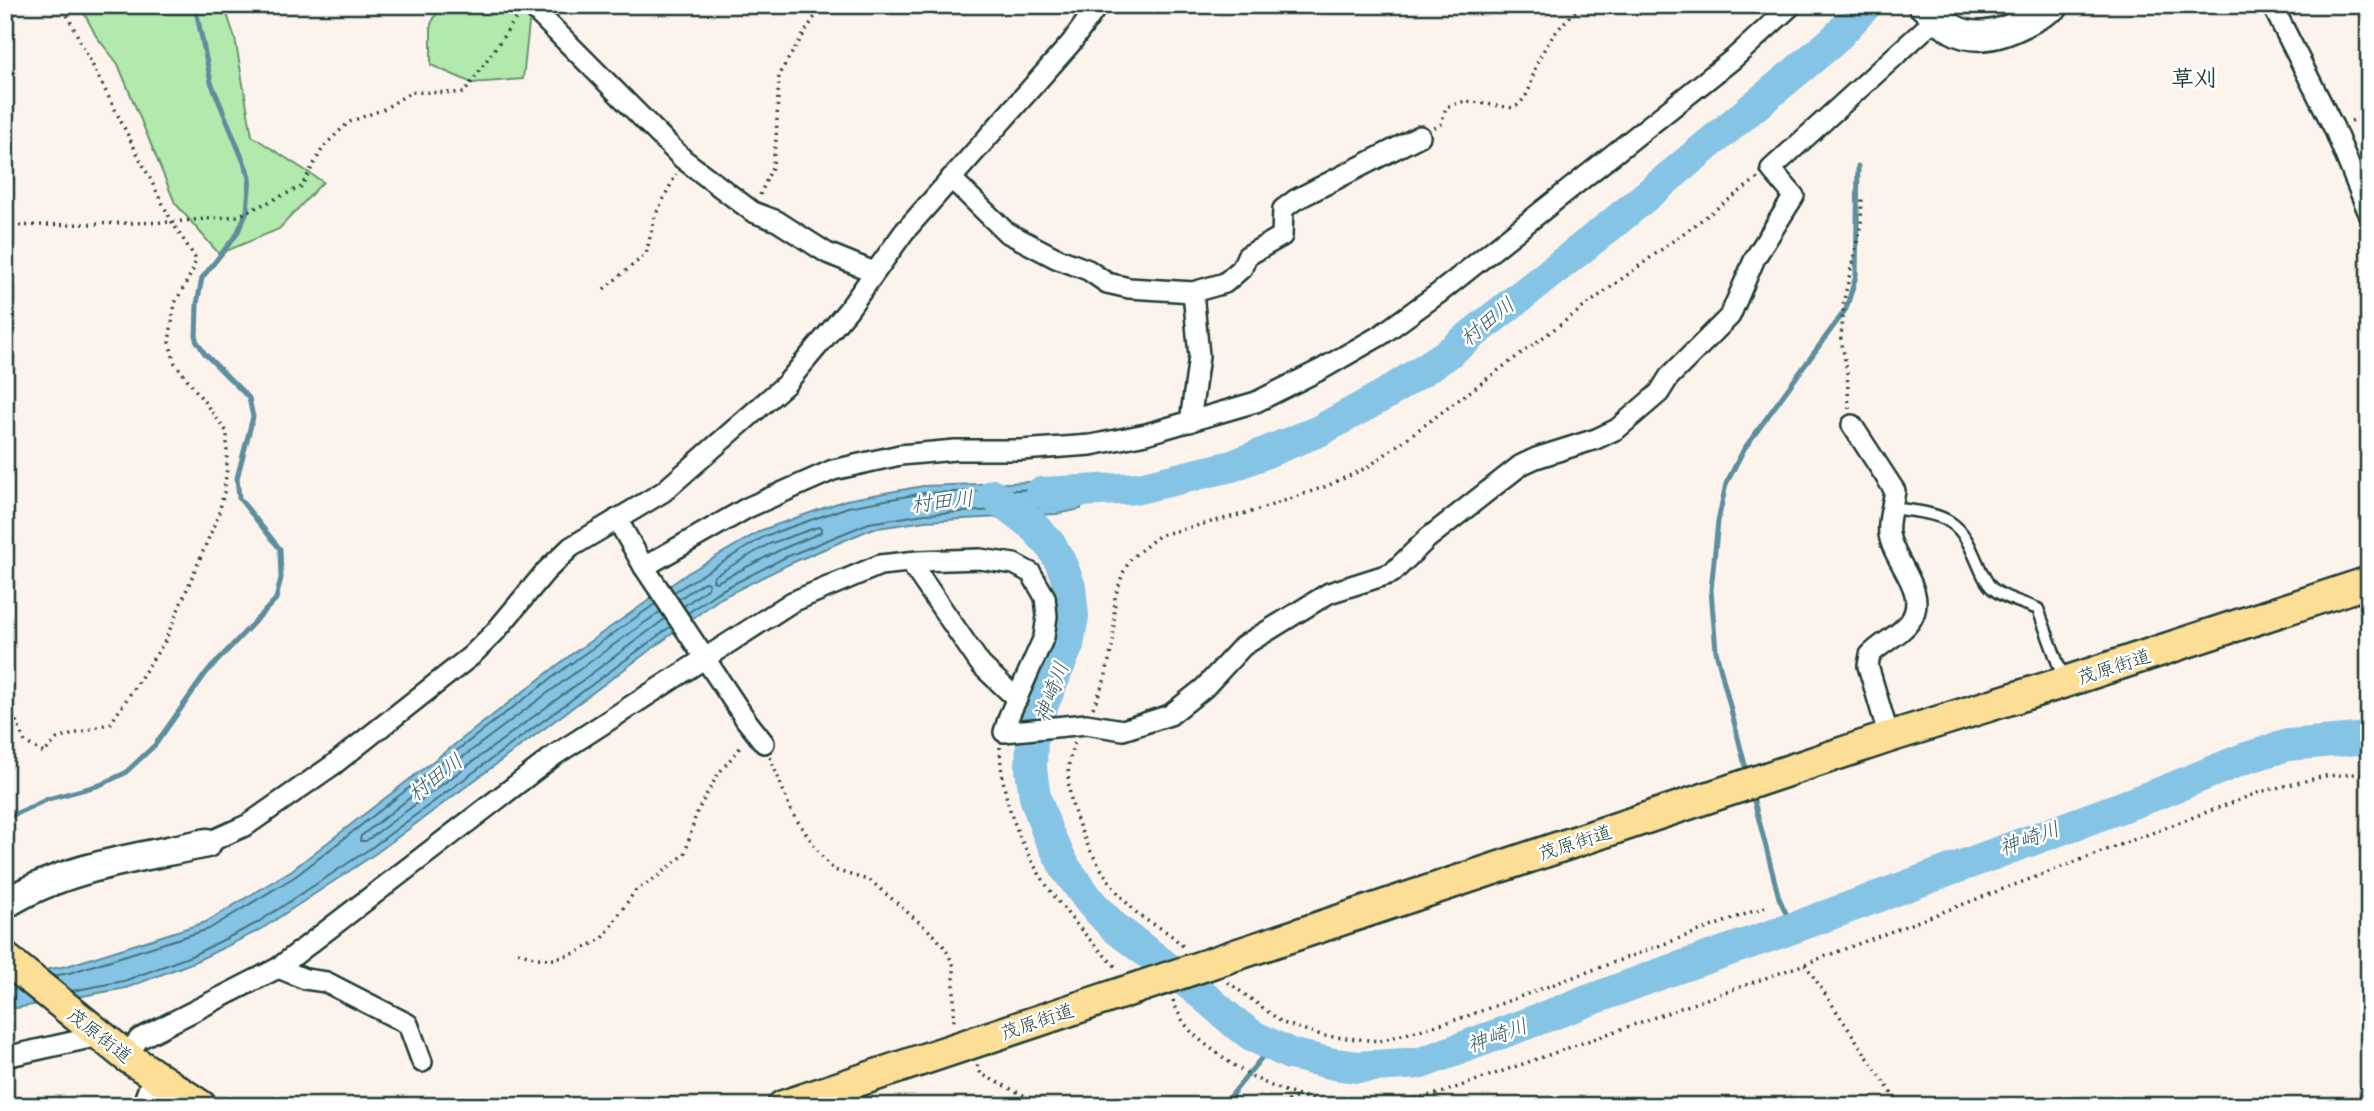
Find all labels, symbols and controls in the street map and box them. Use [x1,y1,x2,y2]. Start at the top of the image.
district label: 草刈 [2171,63,2217,92]
water label: 村田川 [1454,291,1520,351]
water label: 村田川 [909,484,975,518]
street label: 茂原街道 [2074,643,2154,689]
water label: 神崎川 [1028,658,1074,726]
water label: 村田川 [402,747,468,807]
water label: 神崎川 [1995,815,2063,861]
street label: 茂原街道 [1535,819,1615,865]
street label: 茂原街道 [997,997,1077,1045]
street label: 茂原街道 [63,1002,137,1068]
water label: 神崎川 [1463,1012,1531,1058]

